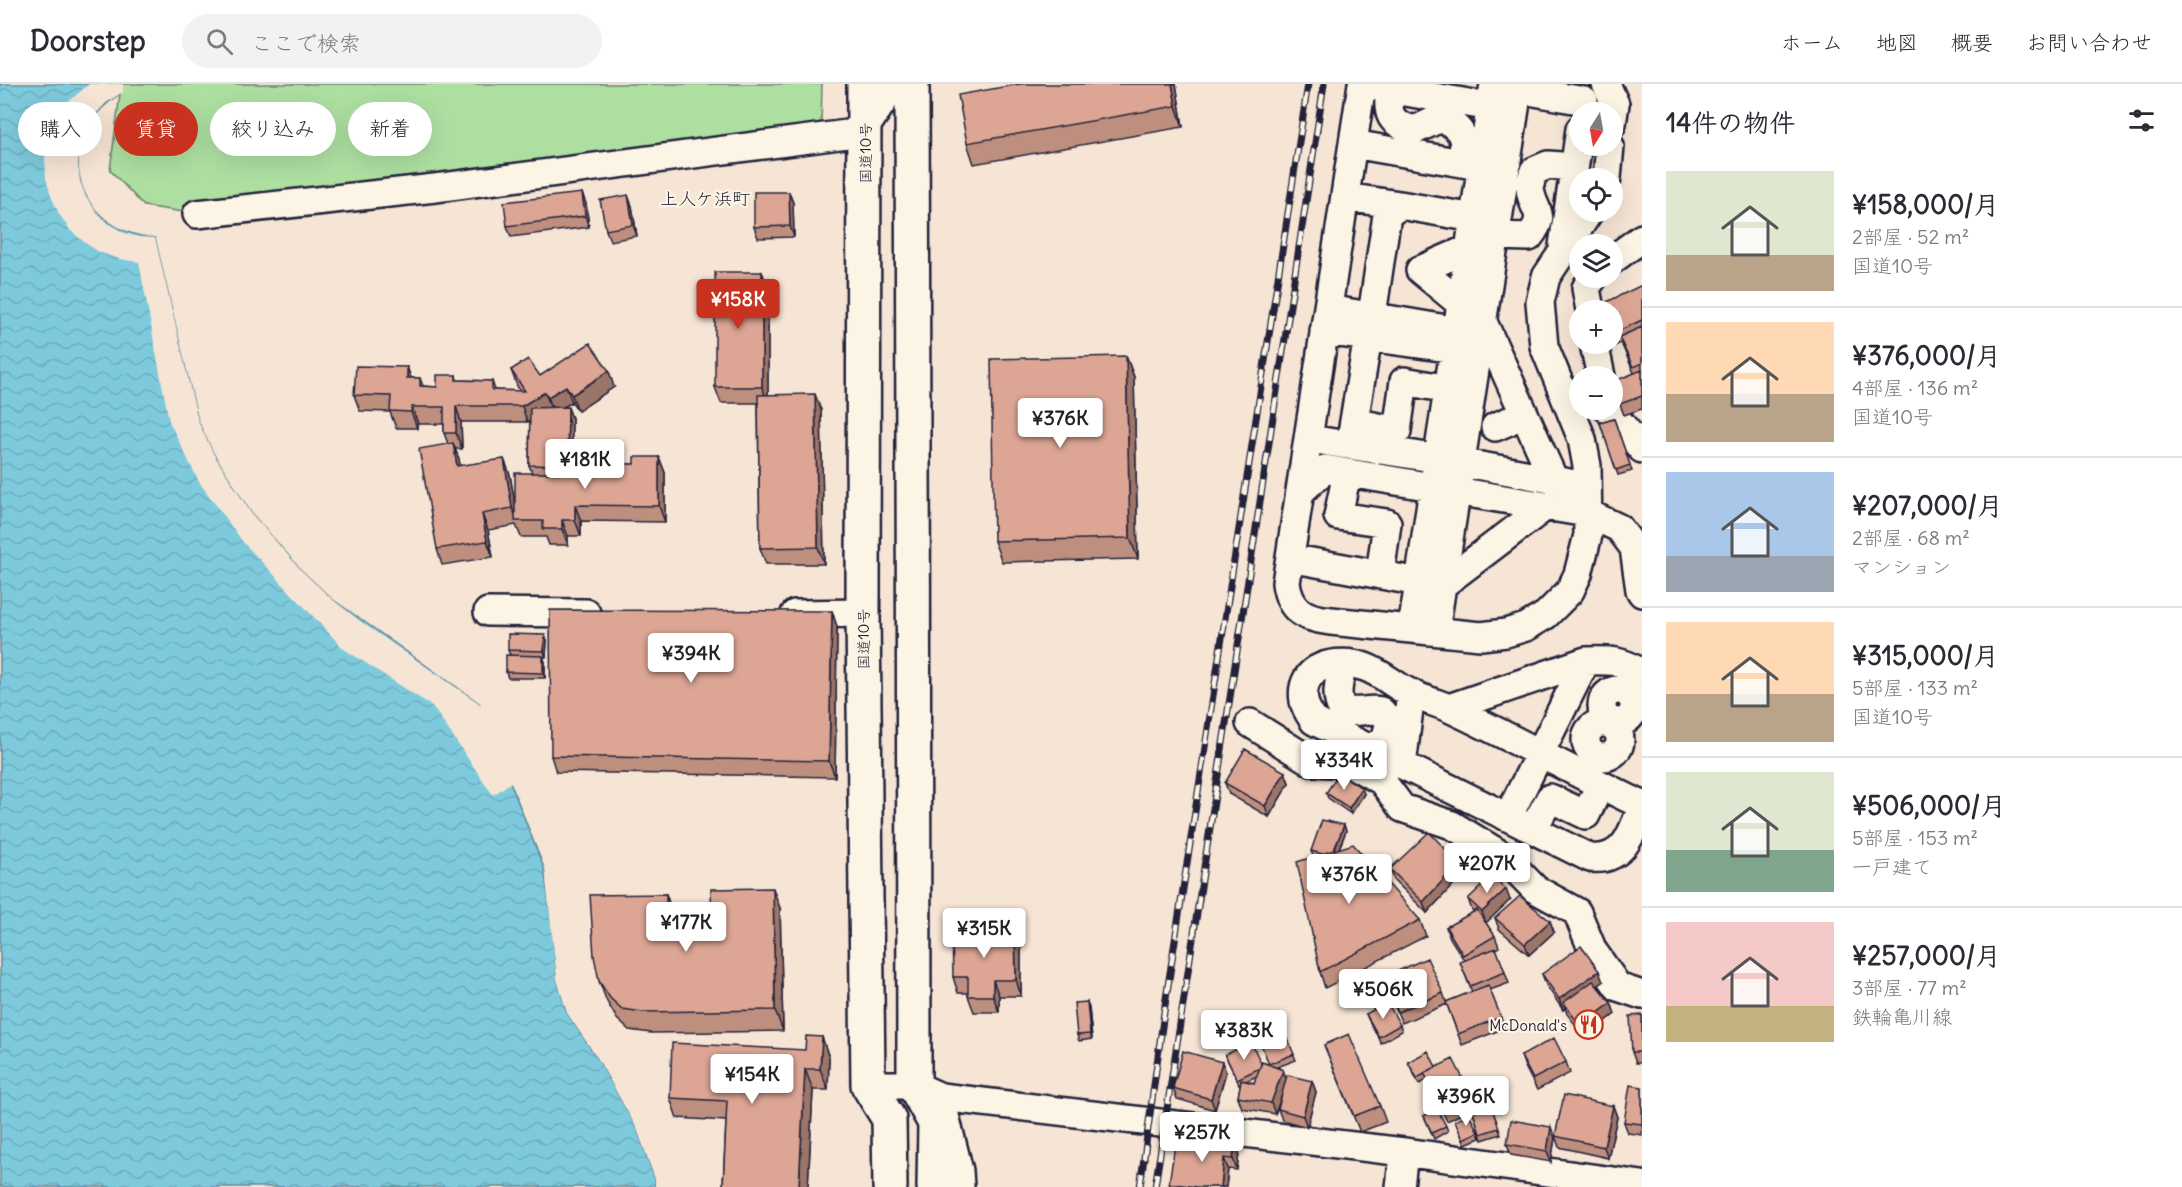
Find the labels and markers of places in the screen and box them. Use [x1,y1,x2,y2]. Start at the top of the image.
pin: ¥158K [696,279,780,330]
pin: ¥376K [1018,398,1102,449]
pin: ¥181K [543,439,627,490]
pin: ¥394K [649,633,733,684]
pin: ¥334K [1302,740,1386,791]
pin: ¥207K [1445,843,1529,894]
pin: ¥376K [1307,854,1391,905]
pin: ¥177K [644,902,728,953]
pin: ¥315K [942,908,1026,959]
pin: ¥506K [1341,969,1425,1020]
restaurant icon: McDonald's [1572,1009,1604,1041]
pin: ¥383K [1202,1010,1286,1061]
place label: McDonald's [1489,1016,1567,1035]
pin: ¥154K [710,1054,794,1105]
pin: ¥396K [1424,1076,1508,1127]
pin: ¥257K [1160,1112,1244,1163]

